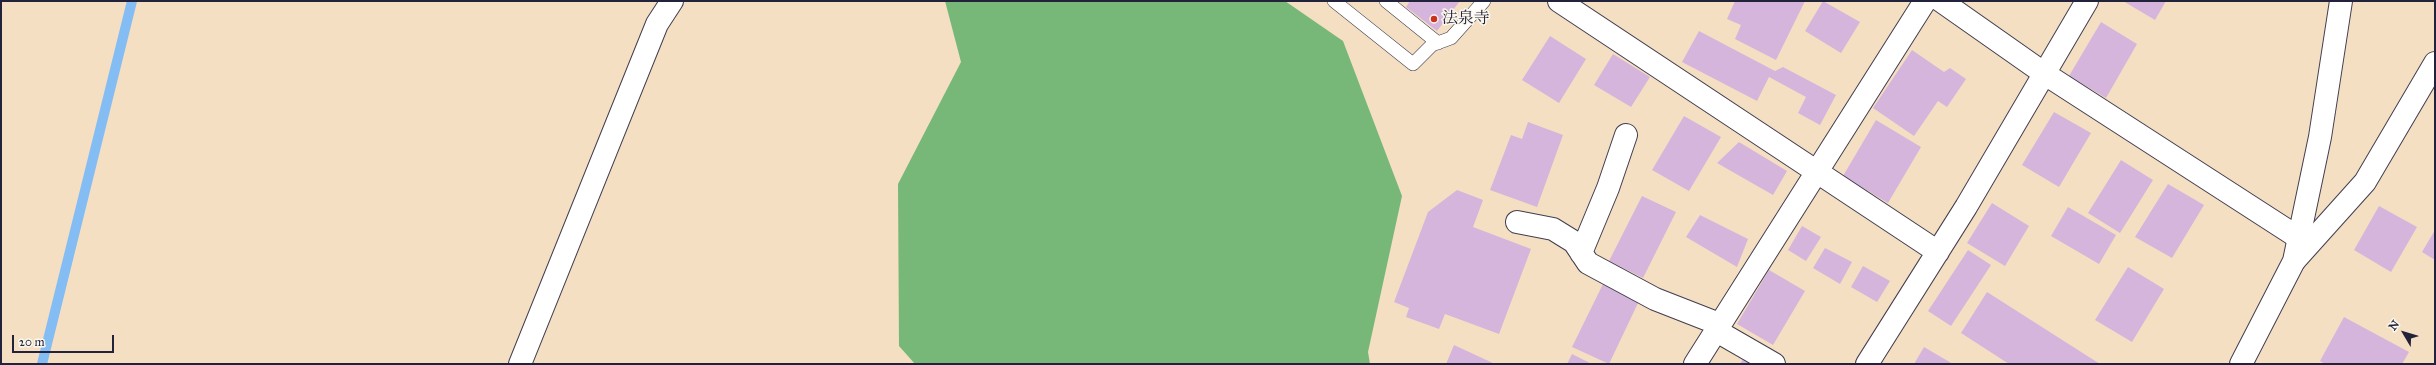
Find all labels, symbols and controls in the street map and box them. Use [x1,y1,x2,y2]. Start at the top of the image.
place label: 法泉寺 [1442,9,1490,29]
marker: 法泉寺 [1429,14,1439,24]
north arrow [2384,313,2424,353]
text: N [2386,318,2402,333]
scale bar [14,327,116,353]
text: 20 m [19,335,45,349]

